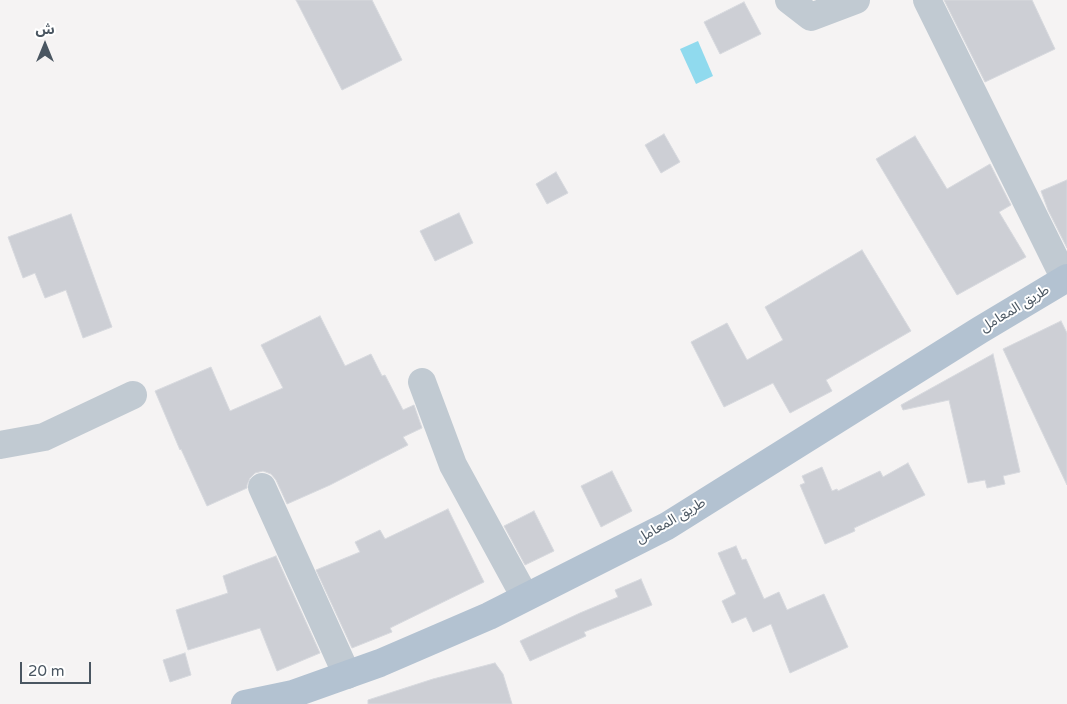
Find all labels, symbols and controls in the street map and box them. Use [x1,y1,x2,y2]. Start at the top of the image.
north arrow [20,20,70,70]
text: ش [35,21,55,38]
street label: طريق المعامل [977,282,1053,336]
street label: طريق المعامل [633,494,709,548]
scale bar [22,652,94,684]
text: 20 m [28,662,65,680]

